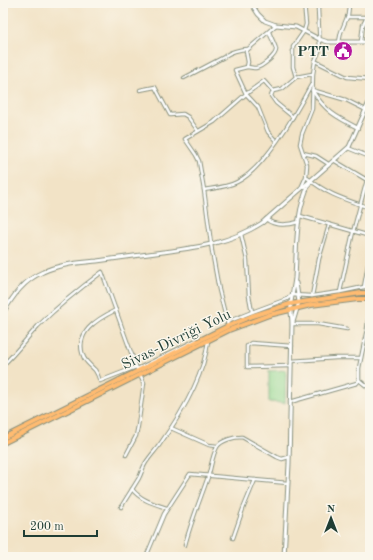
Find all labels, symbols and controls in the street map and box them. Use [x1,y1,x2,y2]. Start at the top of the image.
public building icon: PTT [332,40,354,62]
place label: PTT [297,45,329,60]
street label: Sivas-Divriği Yolu [119,307,234,373]
north arrow [311,498,351,538]
text: N [327,504,336,515]
scale bar [24,512,97,538]
text: 200 m [30,521,64,533]

